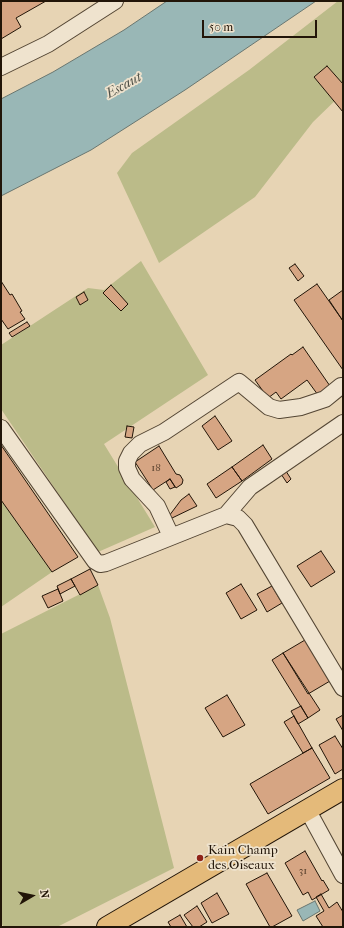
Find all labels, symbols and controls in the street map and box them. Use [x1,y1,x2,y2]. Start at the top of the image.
scale bar [204,12,319,38]
text: 50 m [209,20,233,34]
water label: Escaut [103,69,145,103]
house number: 18 [151,461,161,475]
place label: Kain Champ des Oiseaux [208,843,278,874]
marker: Kain Champ des Oiseaux [195,853,205,863]
house number: 31 [299,864,307,878]
north arrow [12,876,52,916]
text: N [37,889,51,899]

